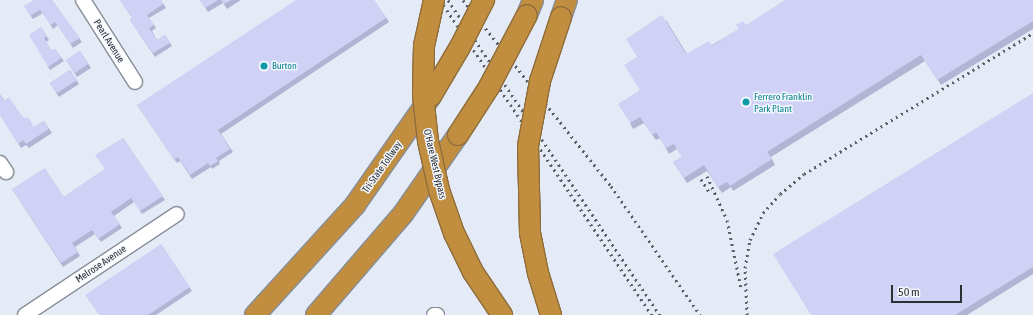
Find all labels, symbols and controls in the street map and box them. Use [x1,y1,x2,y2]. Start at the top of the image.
street label: Pearl Avenue [91,17,127,65]
place label: Burton [272,60,297,72]
marker: Burton [259,61,269,71]
place label: Ferrero Franklin Park Plant [754,90,812,114]
marker: Ferrero Franklin Park Plant [741,97,751,107]
street label: O'Hare West Bypass [421,128,449,200]
street label: Tri-State Tollway [360,139,404,195]
street label: Melrose Avenue [73,243,129,285]
scale bar [893,277,964,303]
text: 50 m [898,285,920,299]

